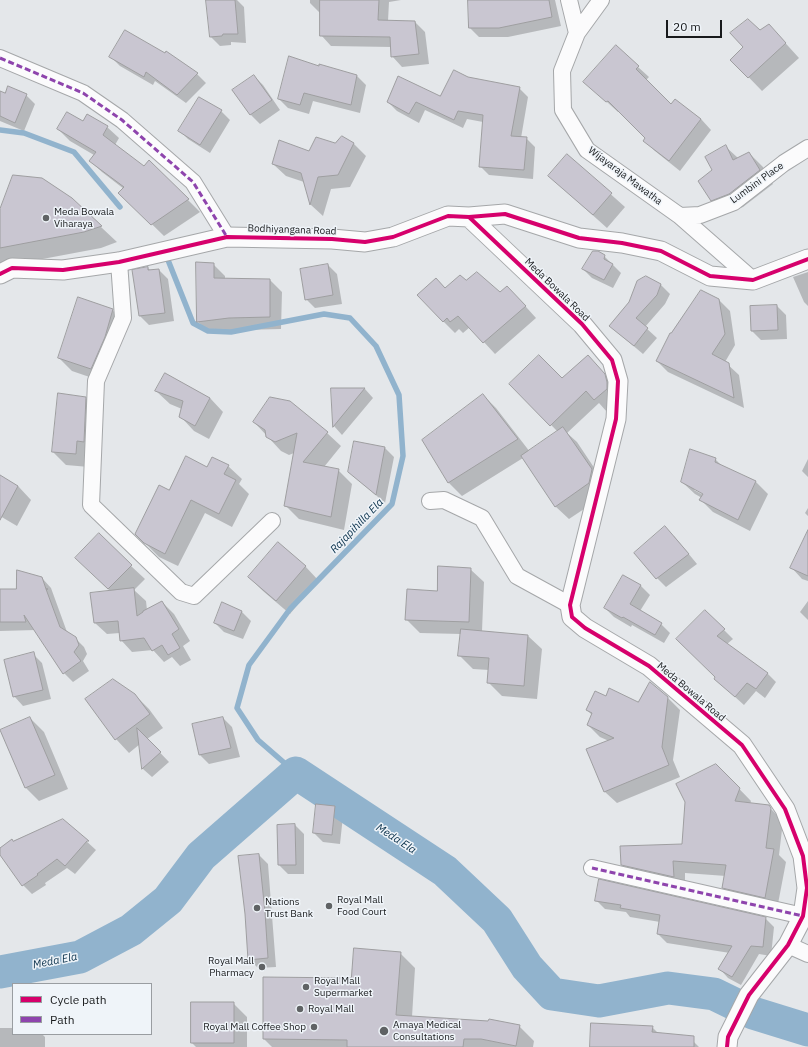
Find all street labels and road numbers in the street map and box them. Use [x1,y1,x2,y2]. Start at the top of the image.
street label: Wijayaraja Mawatha [586,144,664,208]
street label: Lumbini Place [728,160,786,206]
street label: Bodhiyangana Road [247,222,337,238]
street label: Meda Bowala Road [522,256,592,324]
street label: Meda Bowala Road [654,660,728,724]

